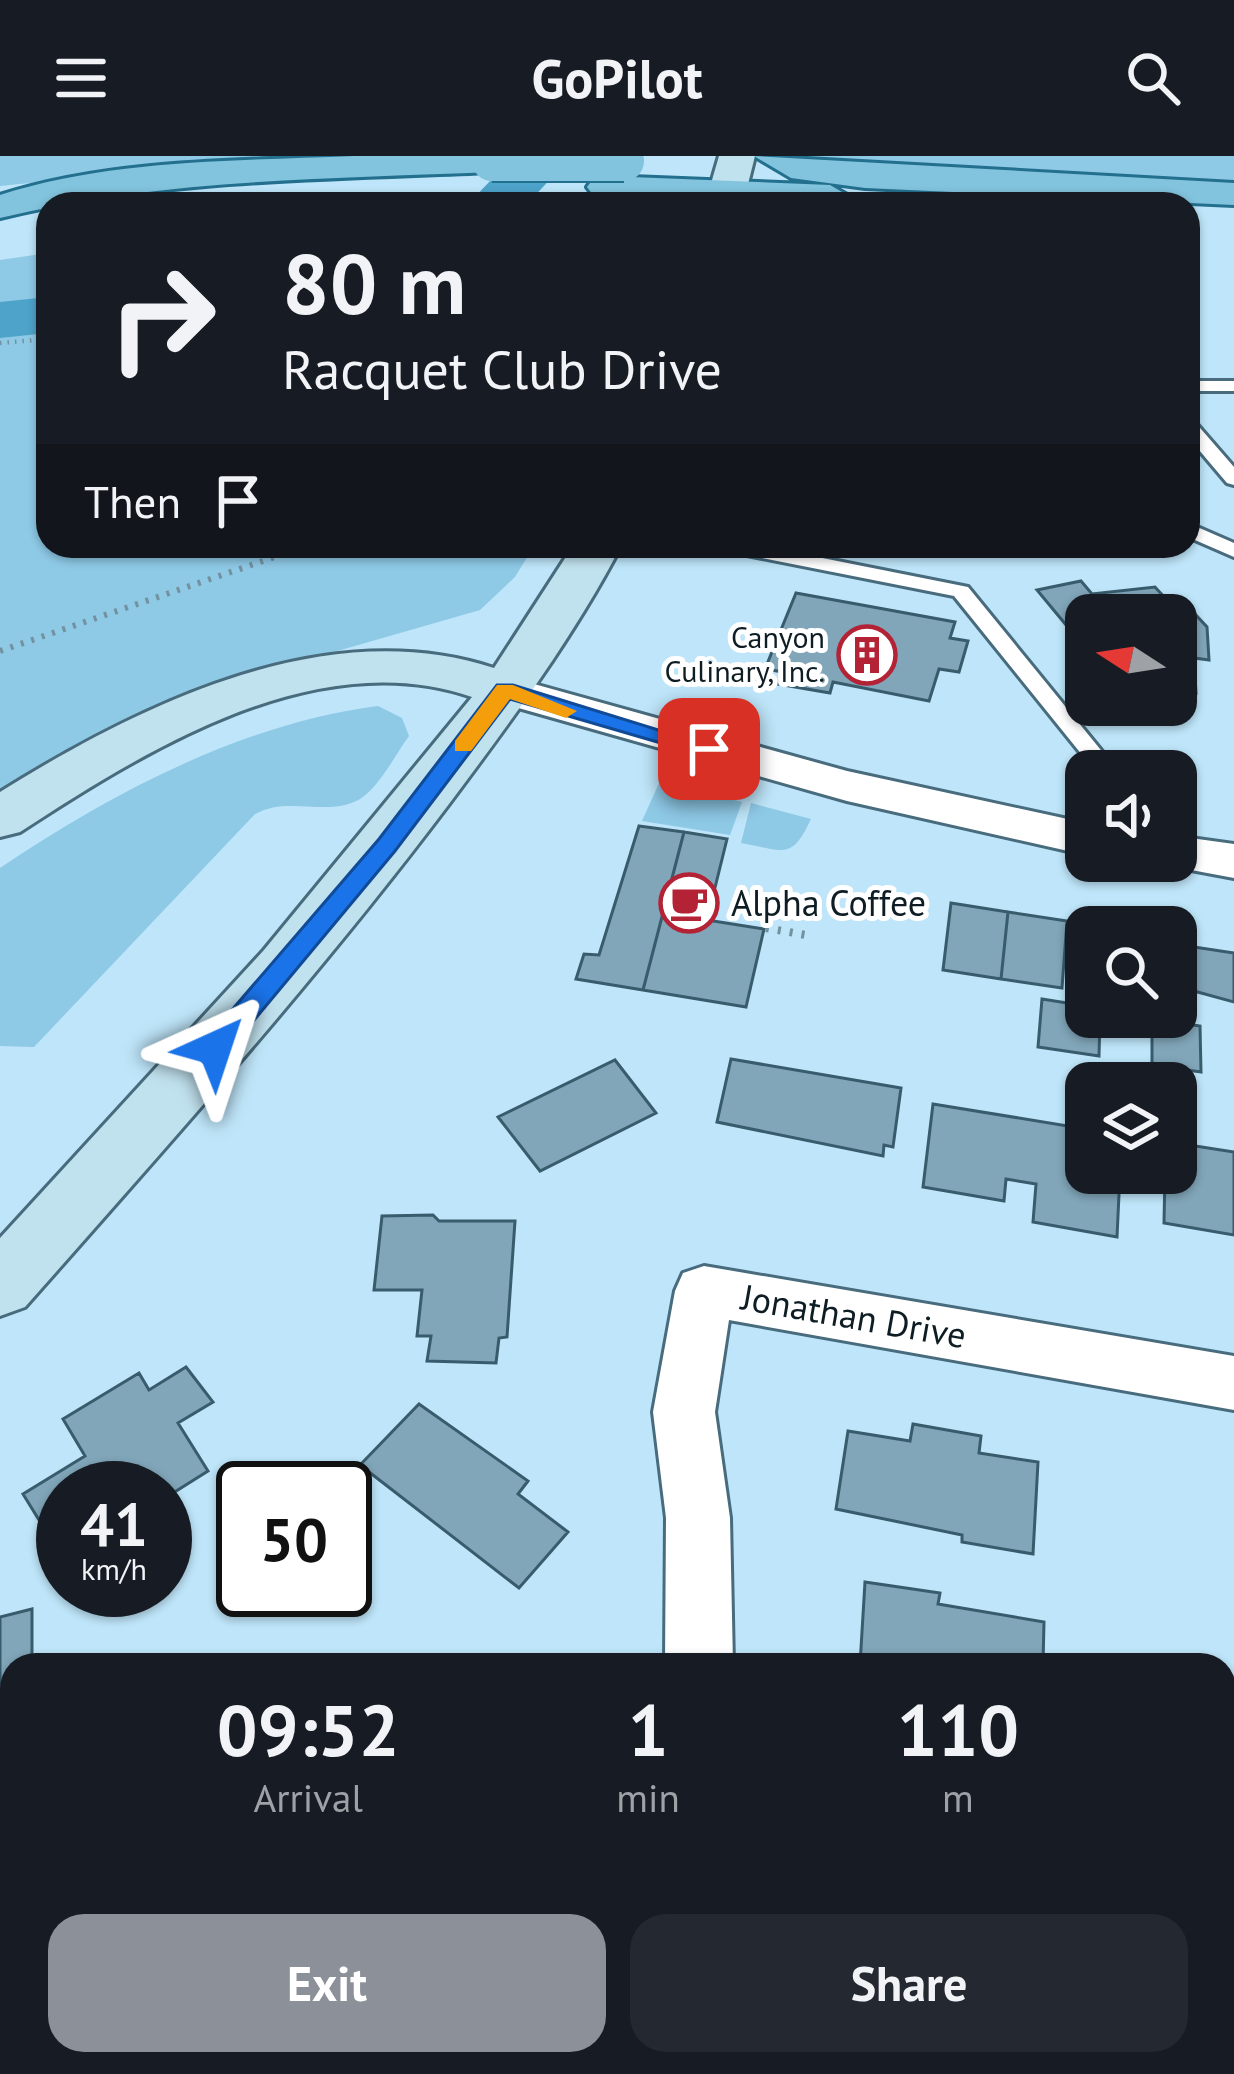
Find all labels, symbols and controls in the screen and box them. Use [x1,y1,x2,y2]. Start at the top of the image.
text: GoPilot [531,43,703,113]
icon: menu [48,45,114,111]
icon: search [1120,45,1186,111]
text: 80 m [282,228,466,337]
icon: right [84,240,240,396]
text: Racquet Club Drive [282,334,722,404]
icon: arrive [205,468,271,534]
text: Then [84,472,181,530]
north arrow [1065,594,1197,726]
map controls [1065,594,1197,1194]
place label: Canyon Culinary, Inc. [665,617,825,690]
building icon: Canyon Culinary, Inc. [836,624,898,686]
pin [658,698,760,800]
icon: arrive [676,716,742,782]
button: sound [1065,750,1197,882]
cafe icon: Alpha Coffee [658,872,720,934]
place label: Alpha Coffee [731,879,926,926]
button: search [1065,906,1197,1038]
position arrow [152,985,278,1111]
button: layers [1065,1062,1197,1194]
street label: Jonathan Drive [736,1272,970,1358]
speed limit sign: 50 [216,1461,372,1617]
text: 41 [80,1485,148,1563]
text: km/h [81,1549,147,1588]
text: 09:52 [217,1683,400,1776]
text: 1 [628,1683,669,1776]
text: 110 [897,1683,1019,1776]
text: Arrival [254,1772,363,1823]
text: min [616,1772,680,1823]
text: m [942,1772,974,1823]
button: Exit [48,1914,606,2052]
button: Share [630,1914,1188,2052]

